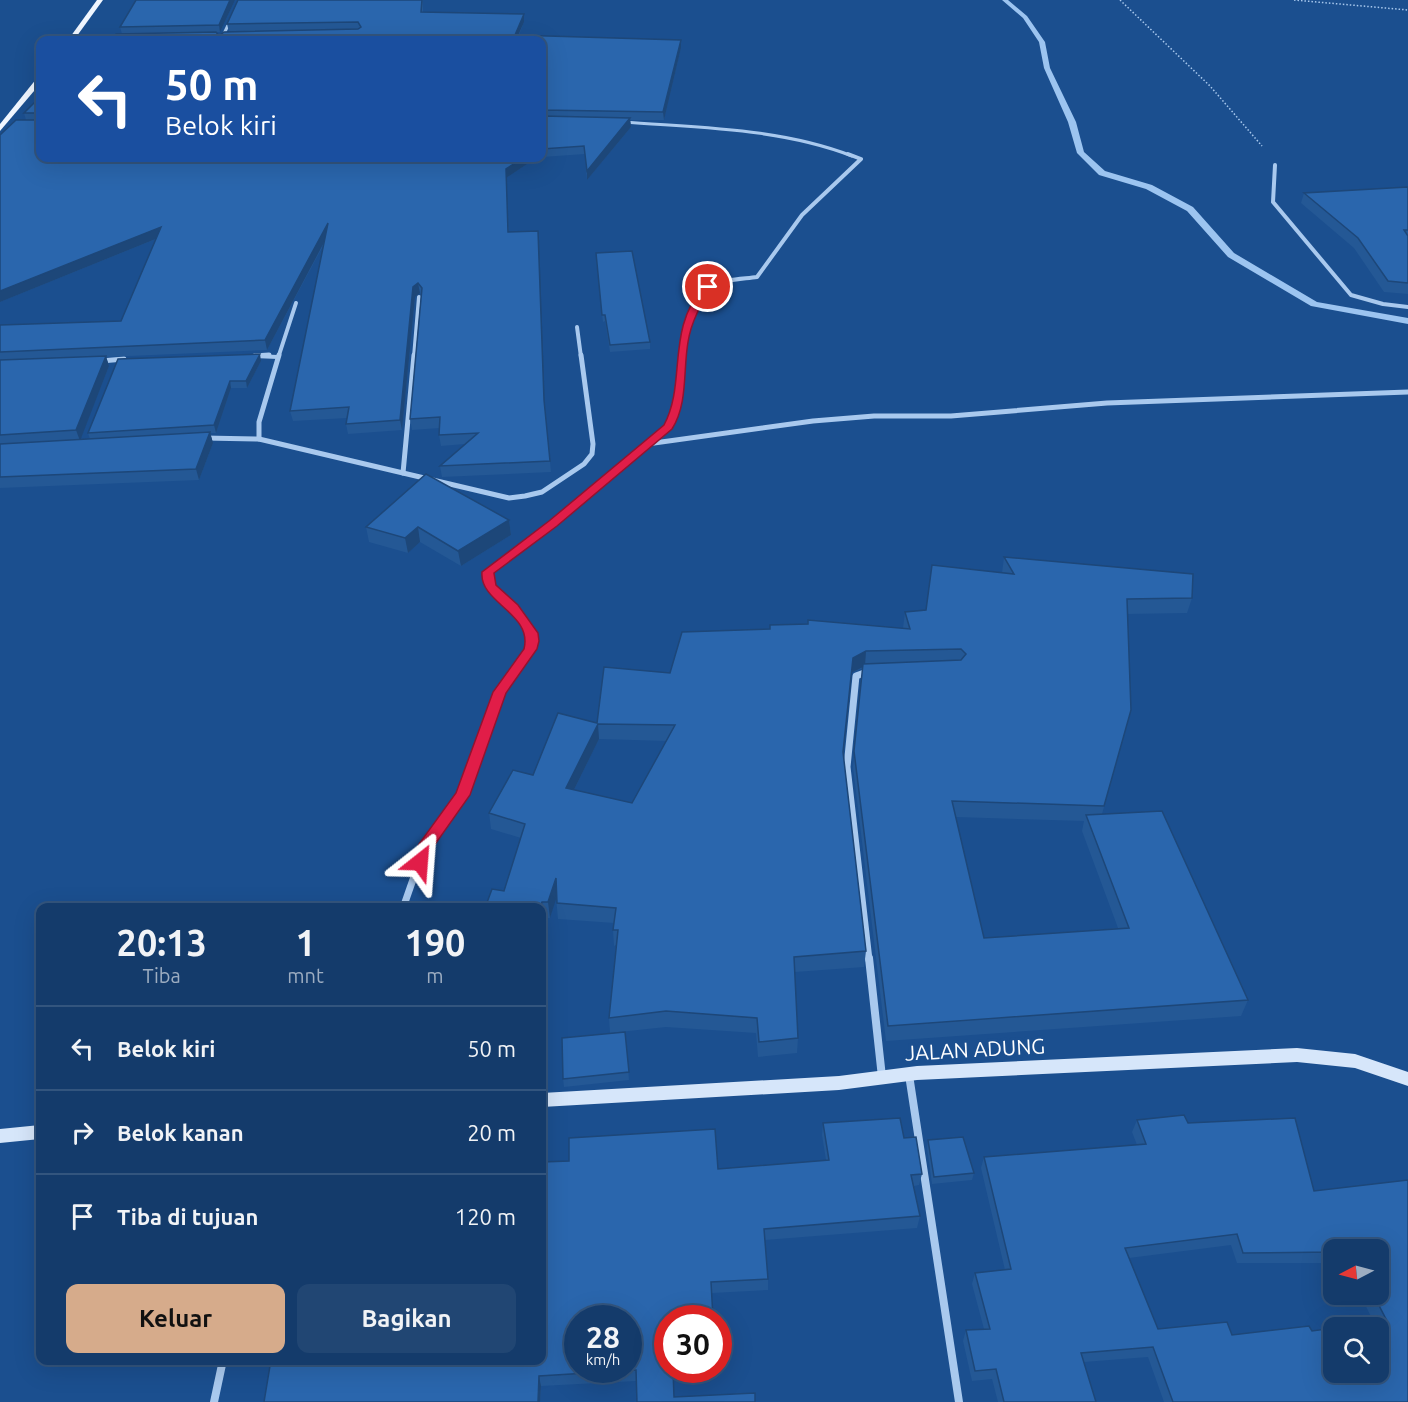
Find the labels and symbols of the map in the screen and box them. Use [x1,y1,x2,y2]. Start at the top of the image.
pin [682,261,733,312]
position arrow [388,830,452,894]
street label: JALAN ADUNG [904,1033,1046,1065]
north arrow [1323,1239,1389,1305]
speed limit sign: 30 [654,1305,732,1383]

